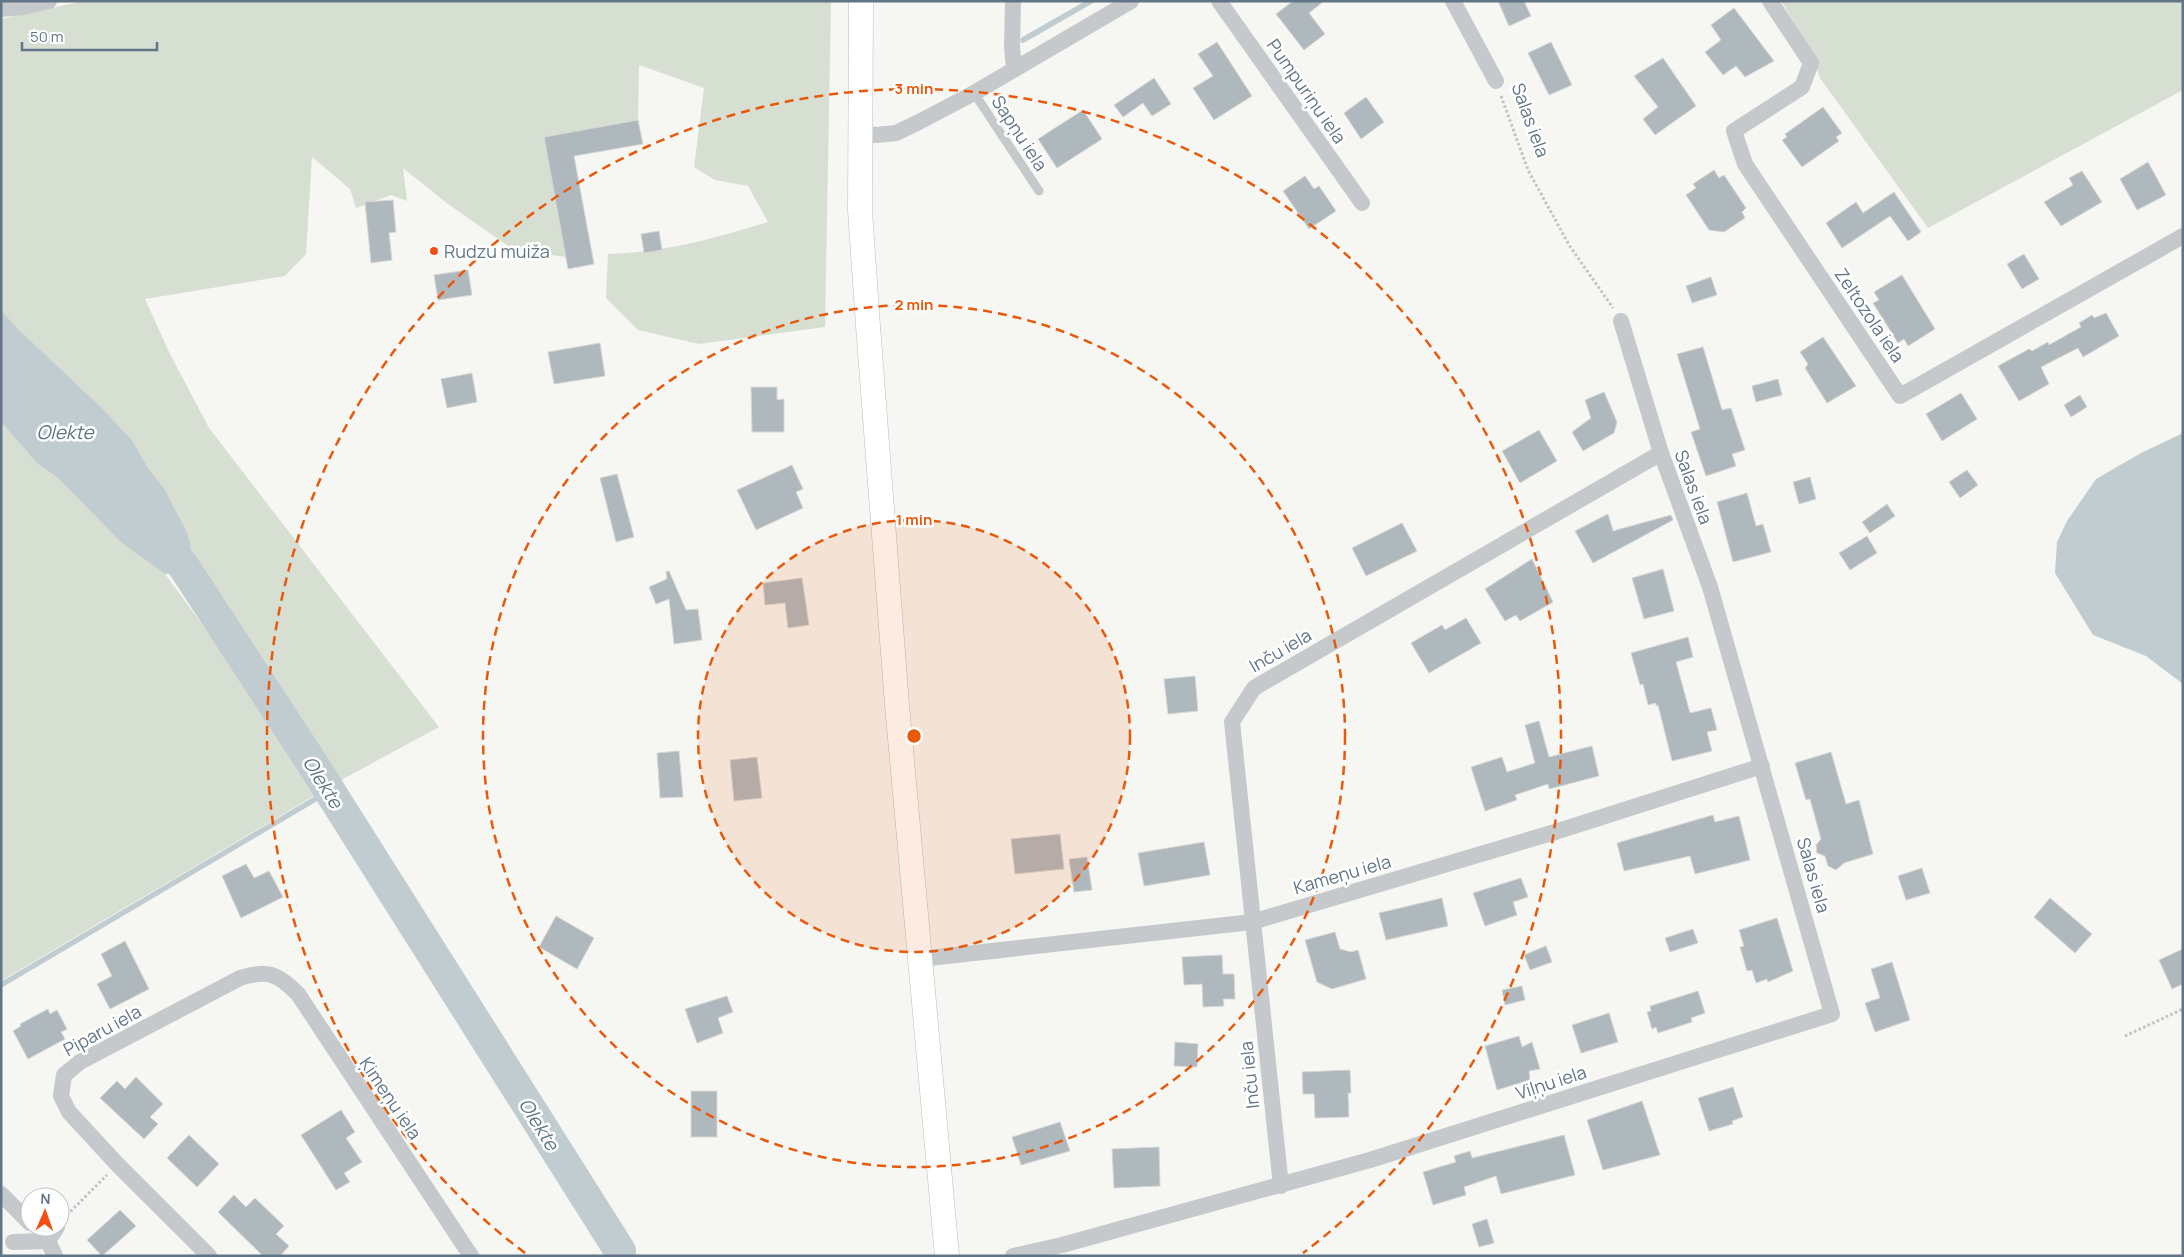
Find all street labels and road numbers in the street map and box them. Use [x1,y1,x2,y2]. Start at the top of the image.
street label: Pumpuriņu iela [1262,34,1352,148]
street label: Salas iela [1507,80,1555,160]
street label: Sapņu iela [987,91,1053,175]
street label: Zeltozola iela [1830,263,1910,367]
street label: Salas iela [1670,447,1718,527]
street label: Inču iela [1245,623,1315,677]
street label: Salas iela [1792,835,1836,915]
street label: Kameņu iela [1290,849,1394,899]
street label: Piparu iela [59,999,145,1061]
street label: Inču iela [1234,1040,1264,1110]
street label: Ķimeņu iela [355,1052,427,1144]
street label: Viļņu iela [1513,1059,1589,1105]

